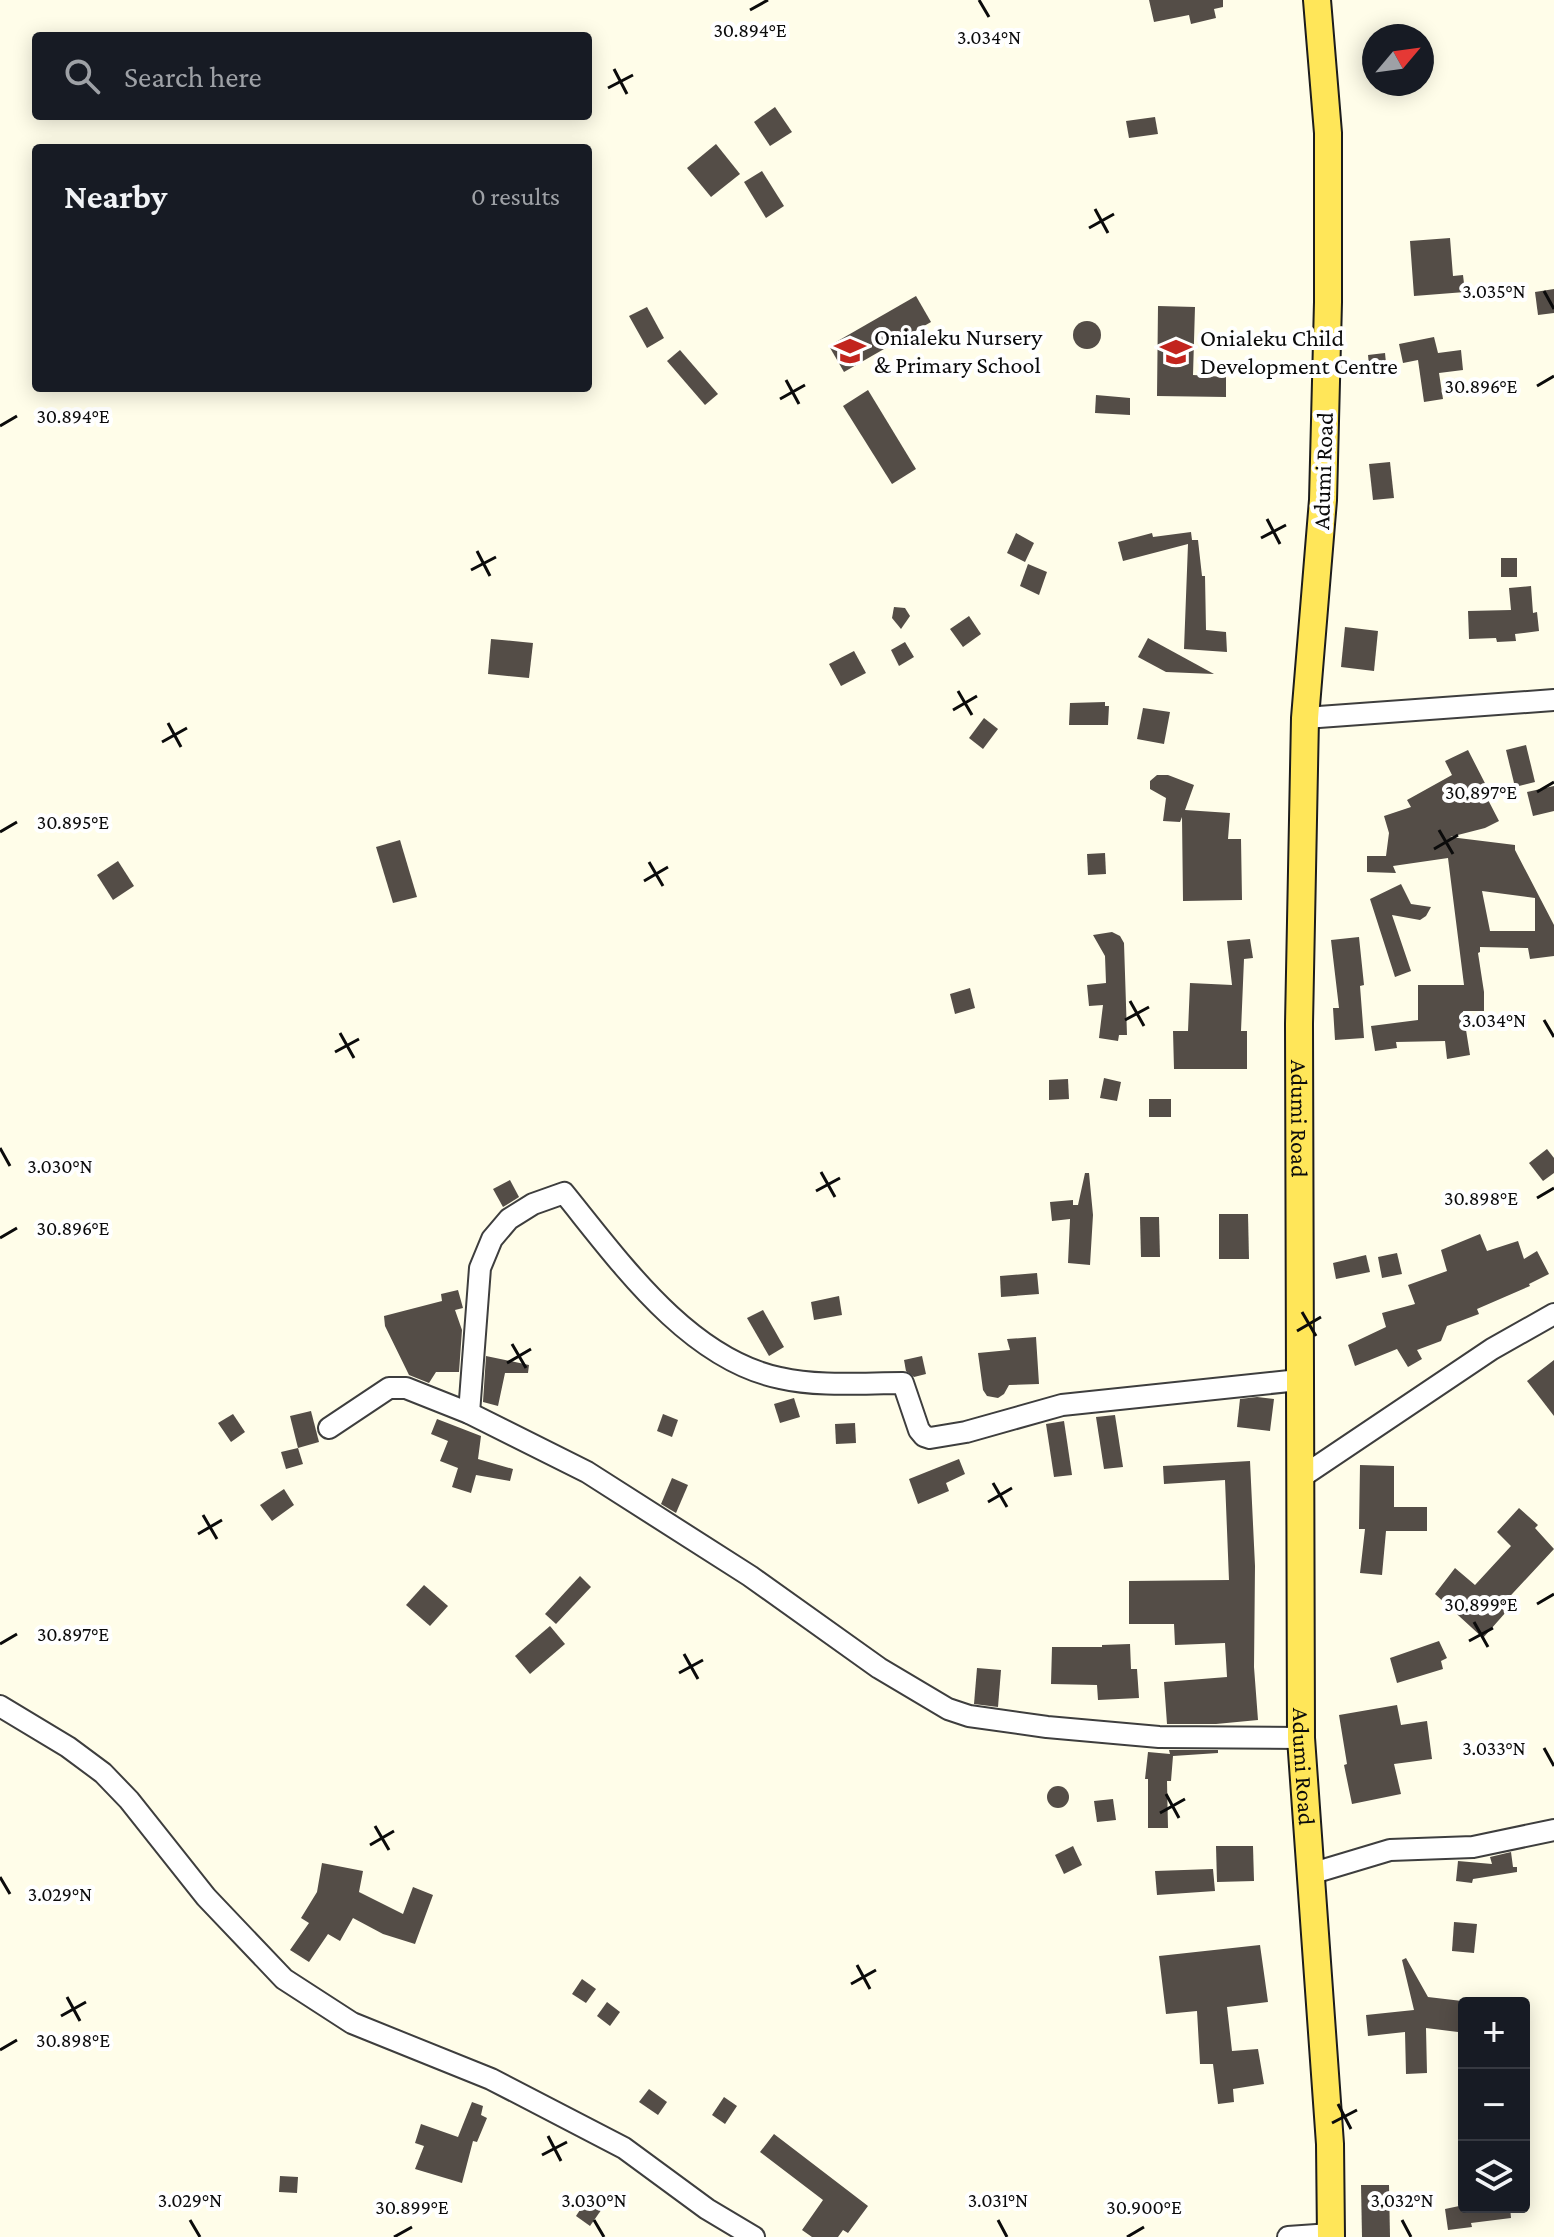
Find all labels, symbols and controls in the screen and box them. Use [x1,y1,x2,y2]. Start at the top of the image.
text: 30.894°E [713,19,787,41]
north arrow [1362,24,1434,96]
text: 3.034°N [957,26,1021,48]
search box [32,32,592,120]
icon: search [60,54,104,98]
text: Search here [124,60,262,93]
text: Nearby [64,178,167,215]
text: 0 results [471,182,560,211]
text: 3.035°N [1462,280,1526,302]
place label: Onialeku Nursery & Primary School [874,323,1043,378]
place label: Onialeku Child Development Centre [1200,324,1398,379]
school or university icon: Onialeku Nursery & Primary School [833,334,867,368]
school or university icon: Onialeku Child Development Centre [1159,335,1193,369]
text: 30.896°E [1445,375,1518,397]
text: 30.894°E [36,405,110,427]
street label: Adumi Road [1307,411,1338,530]
text: 30.897°E [1445,781,1517,803]
text: 30.895°E [37,811,109,833]
text: 3.034°N [1462,1009,1526,1031]
street label: Adumi Road [1286,1060,1313,1178]
text: 3.030°N [27,1155,93,1177]
text: 30.898°E [1444,1187,1518,1209]
text: 30.896°E [37,1217,110,1239]
text: 30.899°E [1444,1593,1518,1615]
text: 30.897°E [37,1623,109,1645]
street label: Adumi Road [1288,1708,1321,1827]
text: 3.033°N [1462,1737,1526,1759]
text: 3.029°N [28,1883,92,1905]
map controls [1458,1997,1530,2213]
button: + [1458,1997,1530,2069]
text: 30.898°E [36,2029,110,2051]
button: − [1458,2069,1530,2141]
button: layers [1458,2141,1530,2213]
text: 3.029°N [158,2189,222,2211]
text: 3.030°N [561,2189,627,2211]
text: 3.031°N [968,2189,1028,2211]
text: 3.032°N [1370,2189,1434,2211]
text: 30.899°E [375,2196,449,2218]
text: 30.900°E [1106,2196,1182,2218]

